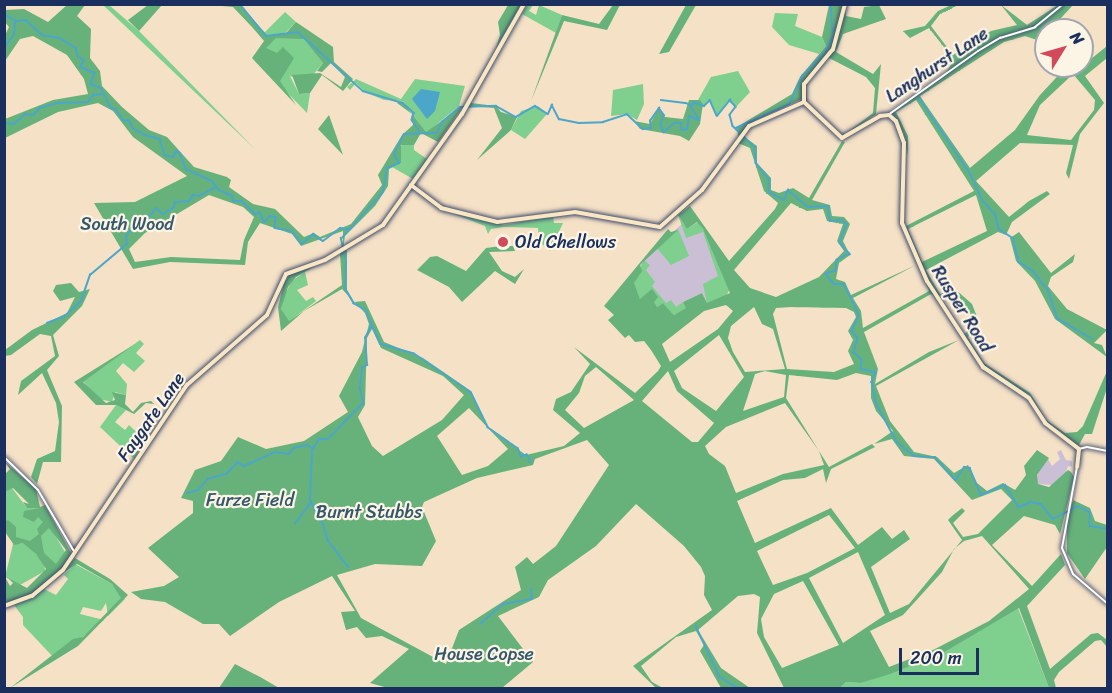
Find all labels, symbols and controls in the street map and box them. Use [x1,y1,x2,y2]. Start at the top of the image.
north arrow [1034,18,1094,78]
street label: Langhurst Lane [882,23,992,107]
text: N [1062,25,1092,51]
park label: South Wood [80,213,174,235]
place label: Old Chellows [515,231,616,253]
marker: Old Chellows [496,235,510,249]
street label: Rusper Road [927,262,997,356]
street label: Faygate Lane [113,369,189,465]
park label: Furze Field [206,489,294,511]
park label: Burnt Stubbs [316,501,422,523]
scale bar [902,636,982,674]
text: 200 m [910,642,962,674]
park label: House Copse [434,643,534,665]

